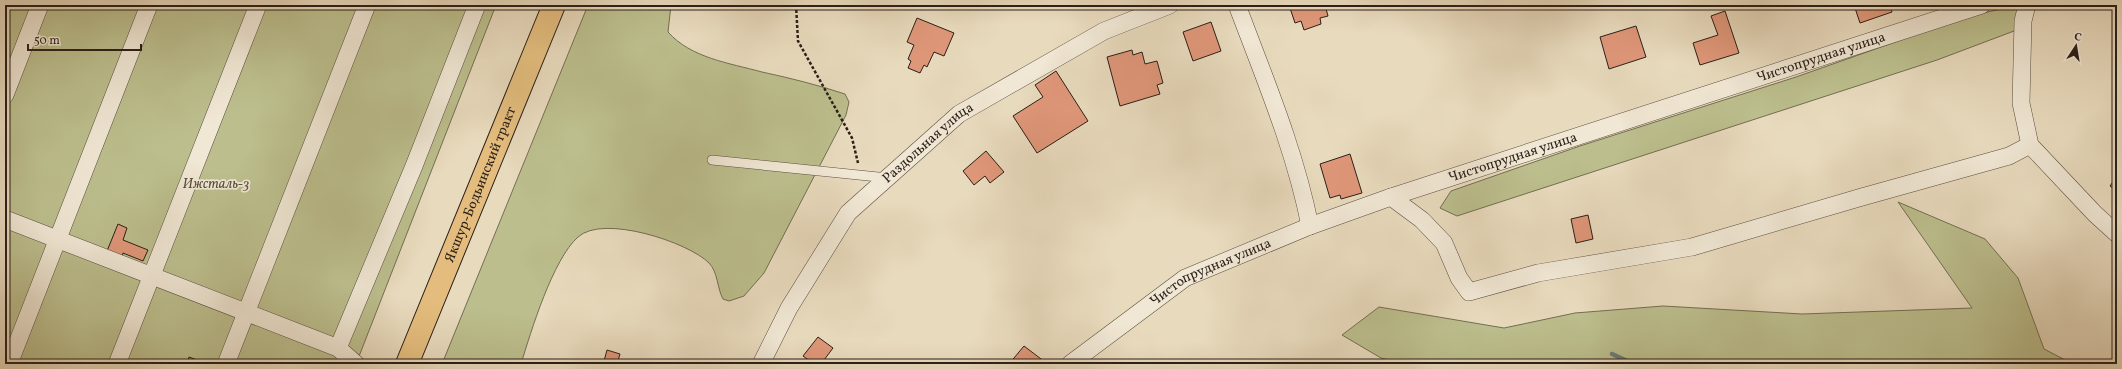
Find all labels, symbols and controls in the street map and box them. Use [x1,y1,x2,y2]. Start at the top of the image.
scale bar [28,26,141,52]
north arrow [2056,26,2096,66]
street label: Чистопрудная улица [1754,28,1888,87]
text: С [2073,30,2083,46]
text: 50 m [34,33,60,49]
street label: Раздольная улица [878,98,977,188]
street label: Якшур-Бодьинский тракт [440,104,521,265]
street label: Чистопрудная улица [1446,128,1580,187]
park label: Ижсталь-3 [182,175,250,194]
street label: Чистопрудная улица [1146,234,1274,311]

